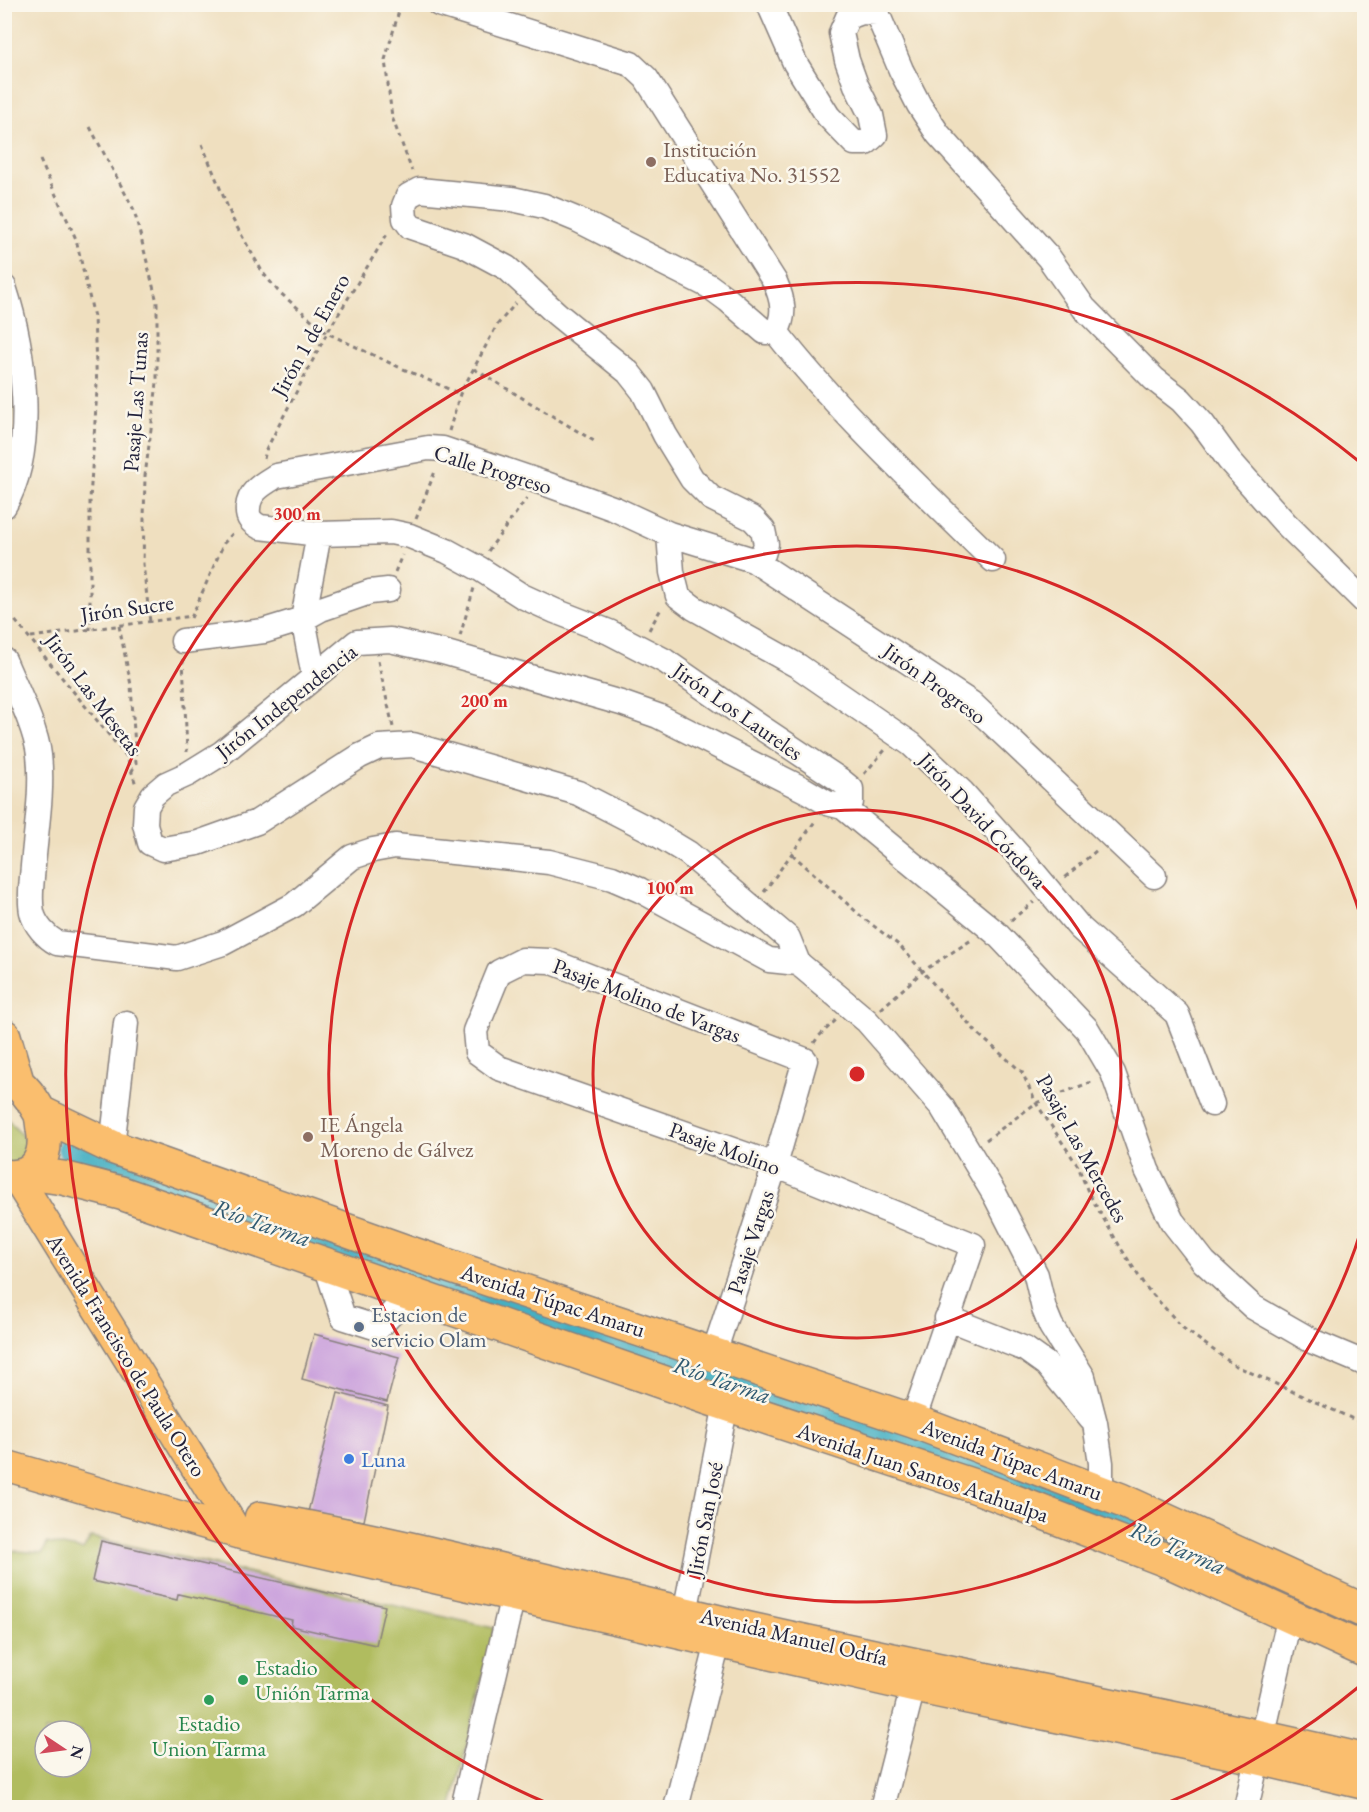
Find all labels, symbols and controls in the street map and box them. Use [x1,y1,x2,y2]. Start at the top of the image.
place label: Institución Educativa No. 31552 [663,135,840,189]
marker: Institución Educativa No. 31552 [644,155,658,169]
street label: Jirón 1 de Enero [264,268,356,404]
street label: Pasaje Las Tunas [116,331,155,473]
street label: Calle Progreso [430,438,555,501]
text: 300 m [273,502,321,525]
street label: Jirón Sucre [77,588,176,630]
street label: Jirón Las Mesetas [37,625,149,762]
street label: Jirón Progreso [876,635,992,731]
street label: Jirón Independencia [208,637,363,767]
street label: Jirón Los Laureles [665,655,808,767]
text: 200 m [460,689,508,712]
street label: Jirón David Córdova [911,745,1053,895]
text: 100 m [646,876,694,899]
street label: Pasaje Molino de Vargas [549,951,745,1050]
centre of rings [847,1064,867,1084]
street label: Pasaje Las Mercedes [1030,1069,1135,1228]
place label: IE Ángela Moreno de Gálvez [320,1110,474,1164]
street label: Pasaje Molino [665,1115,785,1182]
marker: IE Ángela Moreno de Gálvez [301,1130,315,1144]
street label: Pasaje Vargas [720,1187,781,1298]
water label: Río Tarma [209,1191,315,1254]
street label: Avenida Francisco de Paula Otero [39,1227,213,1482]
street label: Avenida Túpac Amaru [456,1257,649,1344]
place label: Estacion de servicio Olam [371,1300,487,1354]
marker: Estacion de servicio Olam [352,1320,366,1334]
water label: Río Tarma [669,1348,775,1411]
street label: Avenida Túpac Amaru [916,1411,1107,1508]
street label: Avenida Juan Santos Atahualpa [792,1415,1053,1529]
place label: Luna [361,1445,406,1474]
marker: Luna [342,1452,356,1466]
street label: Jirón San José [679,1459,730,1581]
water label: Río Tarma [1126,1514,1231,1582]
street label: Avenida Manuel Odría [696,1601,891,1672]
place label: Estadio Unión Tarma [255,1653,370,1707]
marker: Estadio Unión Tarma [236,1673,250,1687]
marker: Estadio Union Tarma [202,1693,216,1707]
place label: Estadio Union Tarma [152,1709,267,1763]
north arrow [33,1719,93,1779]
text: N [65,1744,89,1761]

